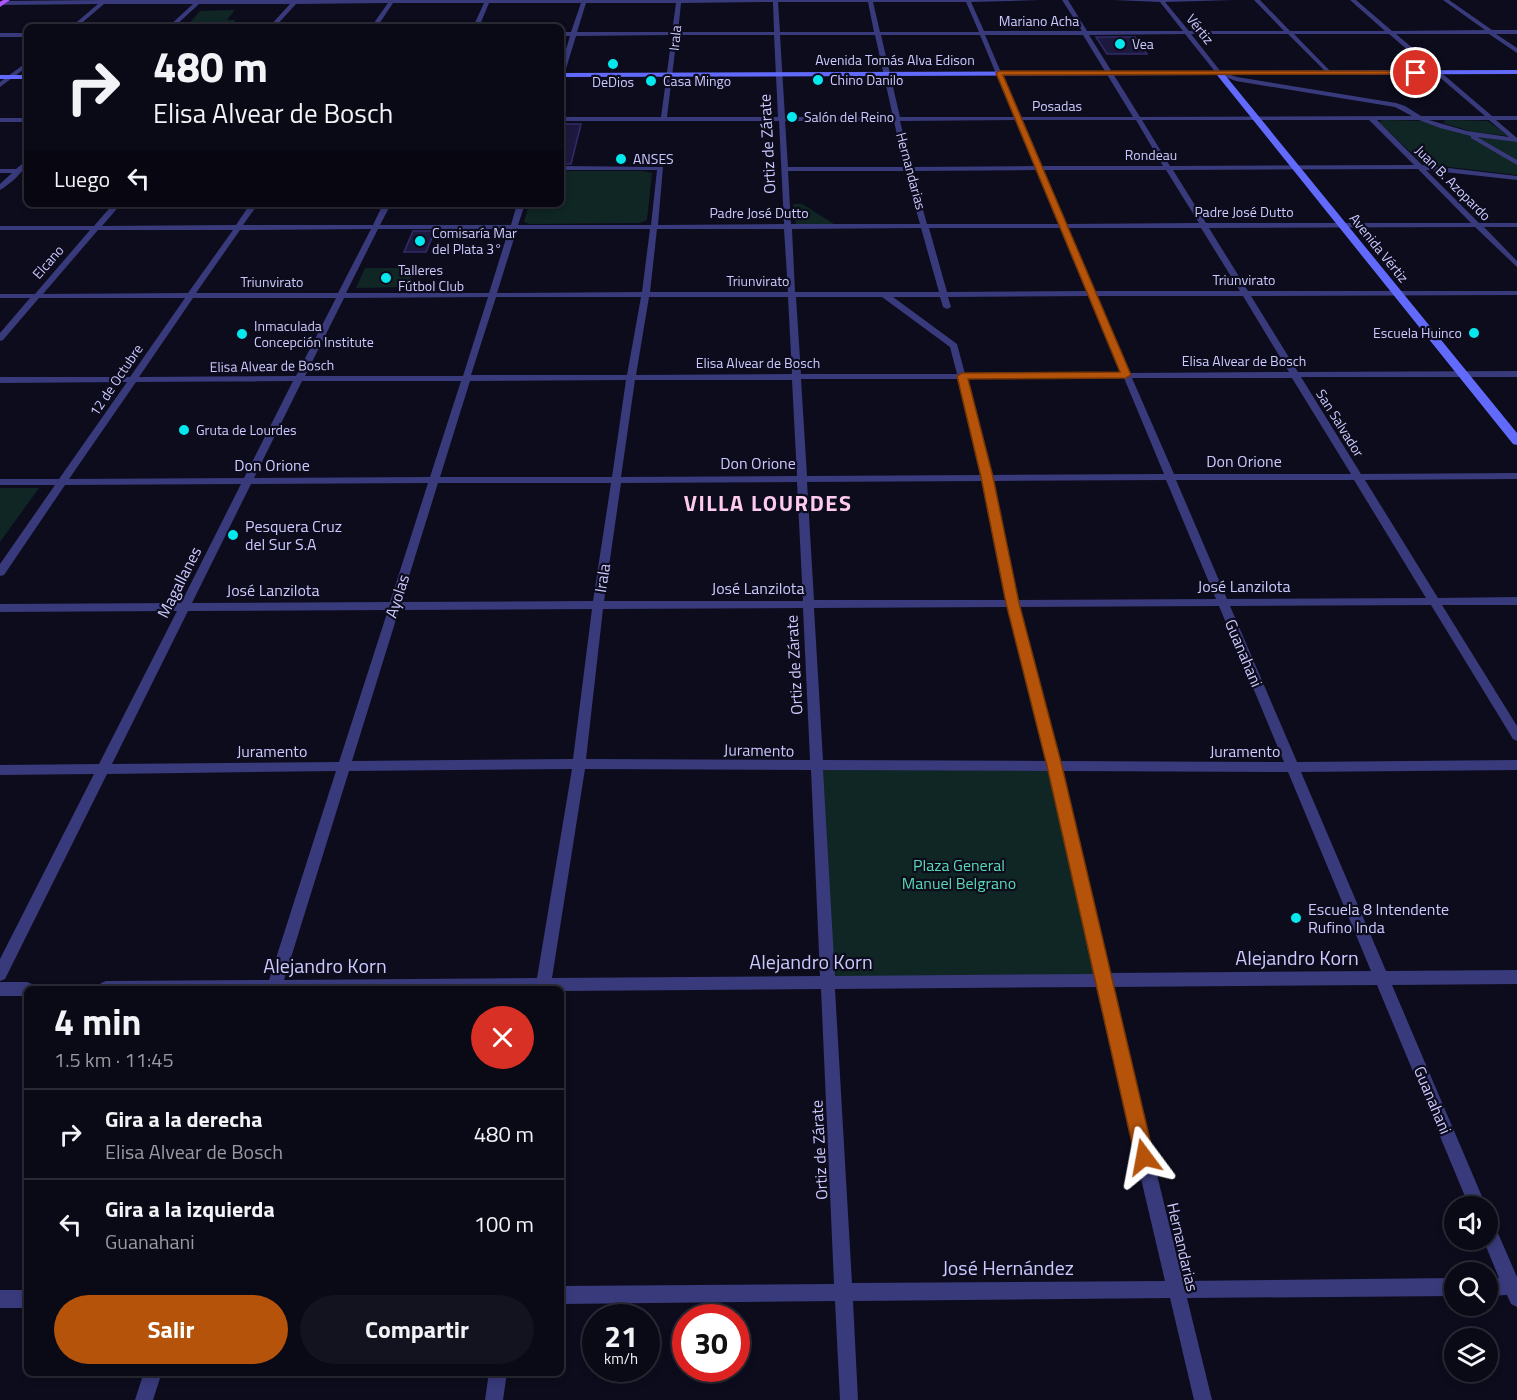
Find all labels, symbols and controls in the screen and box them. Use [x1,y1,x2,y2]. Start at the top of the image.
street label: Vértiz [1182,9,1219,48]
street label: Mariano Acha [999,10,1079,31]
street label: Irala [663,24,686,52]
place label: Vea [1132,33,1154,54]
text: 480 m [153,34,268,98]
marker: Vea [1113,37,1127,51]
pin [1390,47,1441,98]
icon: right [54,48,132,126]
street label: Avenida Tomás Alva Edison [815,49,975,70]
icon: arrive [1399,56,1432,89]
marker: DeDios [606,57,620,71]
place label: Chino Danilo [830,69,903,90]
place label: Casa Mingo [663,70,731,91]
place label: DeDios [592,71,634,92]
marker: Chino Danilo [811,73,825,87]
marker: Casa Mingo [644,74,658,88]
text: Elisa Alvear de Bosch [153,92,393,133]
street label: Ortiz de Zárate [752,93,782,195]
street label: Posadas [1032,95,1082,116]
place label: Salón del Reino [804,106,894,127]
marker: Salón del Reino [785,110,799,124]
street label: Hernandarias [891,130,932,212]
street label: Juan B. Azopardo [1411,140,1496,225]
street label: Rondeau [1125,144,1177,165]
place label: ANSES [633,148,674,169]
marker: ANSES [614,152,628,166]
text: Luego [54,162,110,196]
icon: left [122,162,155,195]
street label: Padre José Dutto [1194,201,1294,222]
street label: Padre José Dutto [709,202,809,223]
street label: Avenida Vértiz [1345,209,1414,287]
place label: Comisaría Mar del Plata 3° [432,222,517,259]
marker: Comisaría Mar del Plata 3° [413,234,427,248]
street label: Elcano [27,240,68,283]
place label: Talleres Fútbol Club [398,259,464,296]
street label: Triunvirato [1213,269,1275,290]
street label: Triunvirato [727,270,789,291]
street label: Triunvirato [241,271,303,292]
marker: Talleres Fútbol Club [379,271,393,285]
place label: Inmaculada Concepción Institute [254,315,374,352]
place label: Escuela Huinco [1373,322,1462,343]
marker: Escuela Huinco [1467,326,1481,340]
marker: Inmaculada Concepción Institute [235,327,249,341]
street label: 12 de Octubre [84,339,148,420]
street label: Elisa Alvear de Bosch [1182,350,1306,371]
street label: Elisa Alvear de Bosch [696,352,820,373]
street label: Elisa Alvear de Bosch [210,354,334,377]
street label: San Salvador [1311,385,1370,461]
place label: Gruta de Lourdes [196,419,297,440]
marker: Gruta de Lourdes [177,423,191,437]
street label: Don Orione [1206,449,1282,473]
street label: Don Orione [720,451,796,475]
street label: Don Orione [234,453,310,477]
district label: VILLA LOURDES [684,486,852,520]
place label: Pesquera Cruz del Sur S.A [245,514,342,556]
marker: Pesquera Cruz del Sur S.A [226,528,240,542]
street label: Magallanes [151,542,207,622]
street label: Irala [588,562,616,594]
street label: Ayolas [379,571,415,621]
street label: José Lanzilota [1198,574,1290,598]
street label: José Lanzilota [712,576,804,600]
street label: José Lanzilota [227,578,319,602]
street label: Ortiz de Zárate [779,614,809,716]
street label: Guanahani [1219,615,1269,691]
street label: Juramento [723,737,795,763]
street label: Juramento [237,739,307,763]
street label: Juramento [1210,739,1280,763]
park label: Plaza General Manuel Belgrano [902,853,1016,895]
place label: Escuela 8 Intendente Rufino Inda [1308,897,1449,939]
marker: Escuela 8 Intendente Rufino Inda [1289,911,1303,925]
street label: Alejandro Korn [1235,942,1359,973]
street label: Alejandro Korn [749,946,873,977]
street label: Alejandro Korn [263,950,387,981]
text: 4 min [54,994,141,1049]
button: close [471,1006,534,1069]
text: 1.5 km · 11:45 [54,1044,174,1075]
street label: Guanahani [1408,1062,1458,1138]
street label: Ortiz de Zárate [804,1099,834,1201]
text: Gira a la derecha [105,1102,262,1136]
text: 480 m [474,1117,534,1151]
icon: right [54,1118,87,1151]
position arrow [1112,1125,1176,1189]
text: Elisa Alvear de Bosch [105,1136,283,1167]
text: Gira a la izquierda [105,1192,275,1226]
map controls [1444,1196,1498,1382]
button: sound [1444,1196,1498,1250]
street label: Hernandarias [1161,1200,1205,1294]
text: 100 m [474,1207,534,1241]
icon: left [54,1208,87,1241]
text: Guanahani [105,1226,195,1257]
street label: José Hernández [942,1252,1074,1283]
button: search [1444,1262,1498,1316]
button: Salir [54,1295,288,1364]
button: Compartir [300,1295,534,1364]
speed limit sign: 30 [672,1304,750,1382]
text: 21 [604,1313,638,1359]
button: layers [1444,1328,1498,1382]
text: km/h [604,1347,638,1370]

